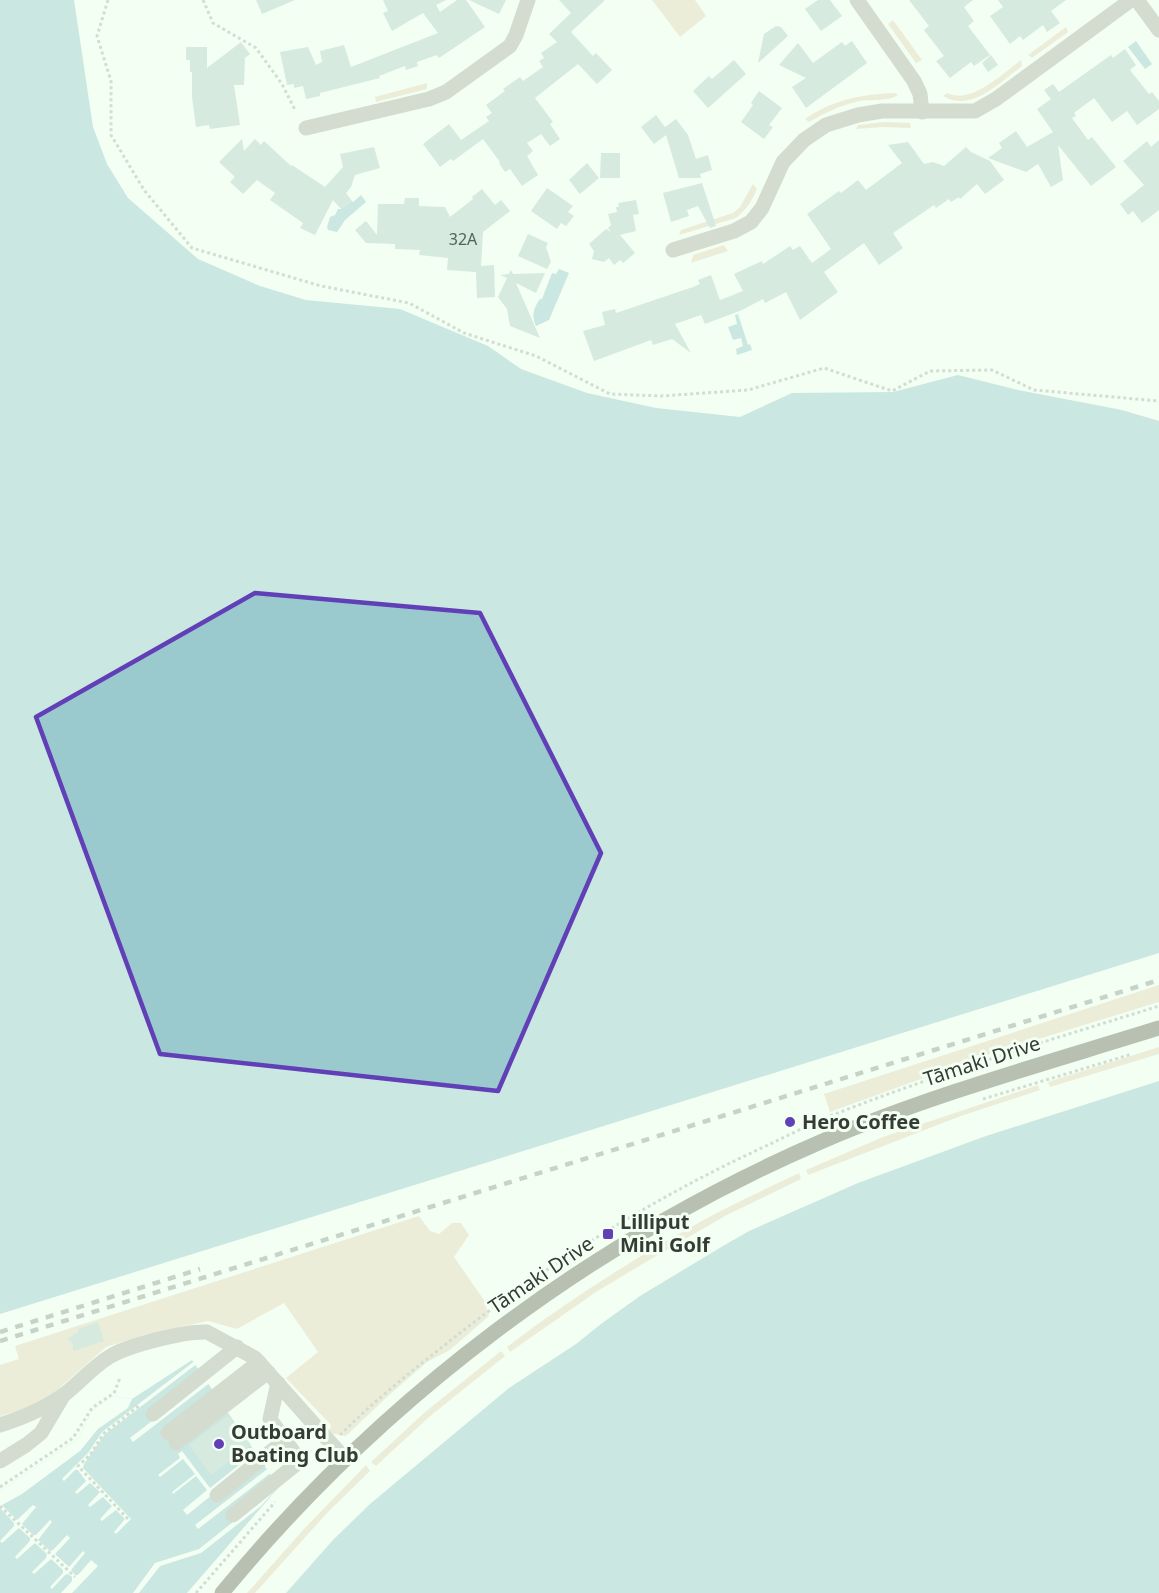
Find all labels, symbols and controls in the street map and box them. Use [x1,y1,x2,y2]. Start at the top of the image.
house number: 32A [449,228,478,250]
street label: Tāmaki Drive [920,1029,1044,1092]
place label: Hero Coffee [802,1108,920,1135]
marker: Hero Coffee [783,1115,797,1129]
place label: Lilliput Mini Golf [620,1208,711,1258]
marker: Lilliput Mini Golf [601,1227,615,1241]
street label: Tāmaki Drive [483,1230,598,1320]
place label: Outboard Boating Club [231,1418,359,1468]
marker: Outboard Boating Club [212,1437,226,1451]

